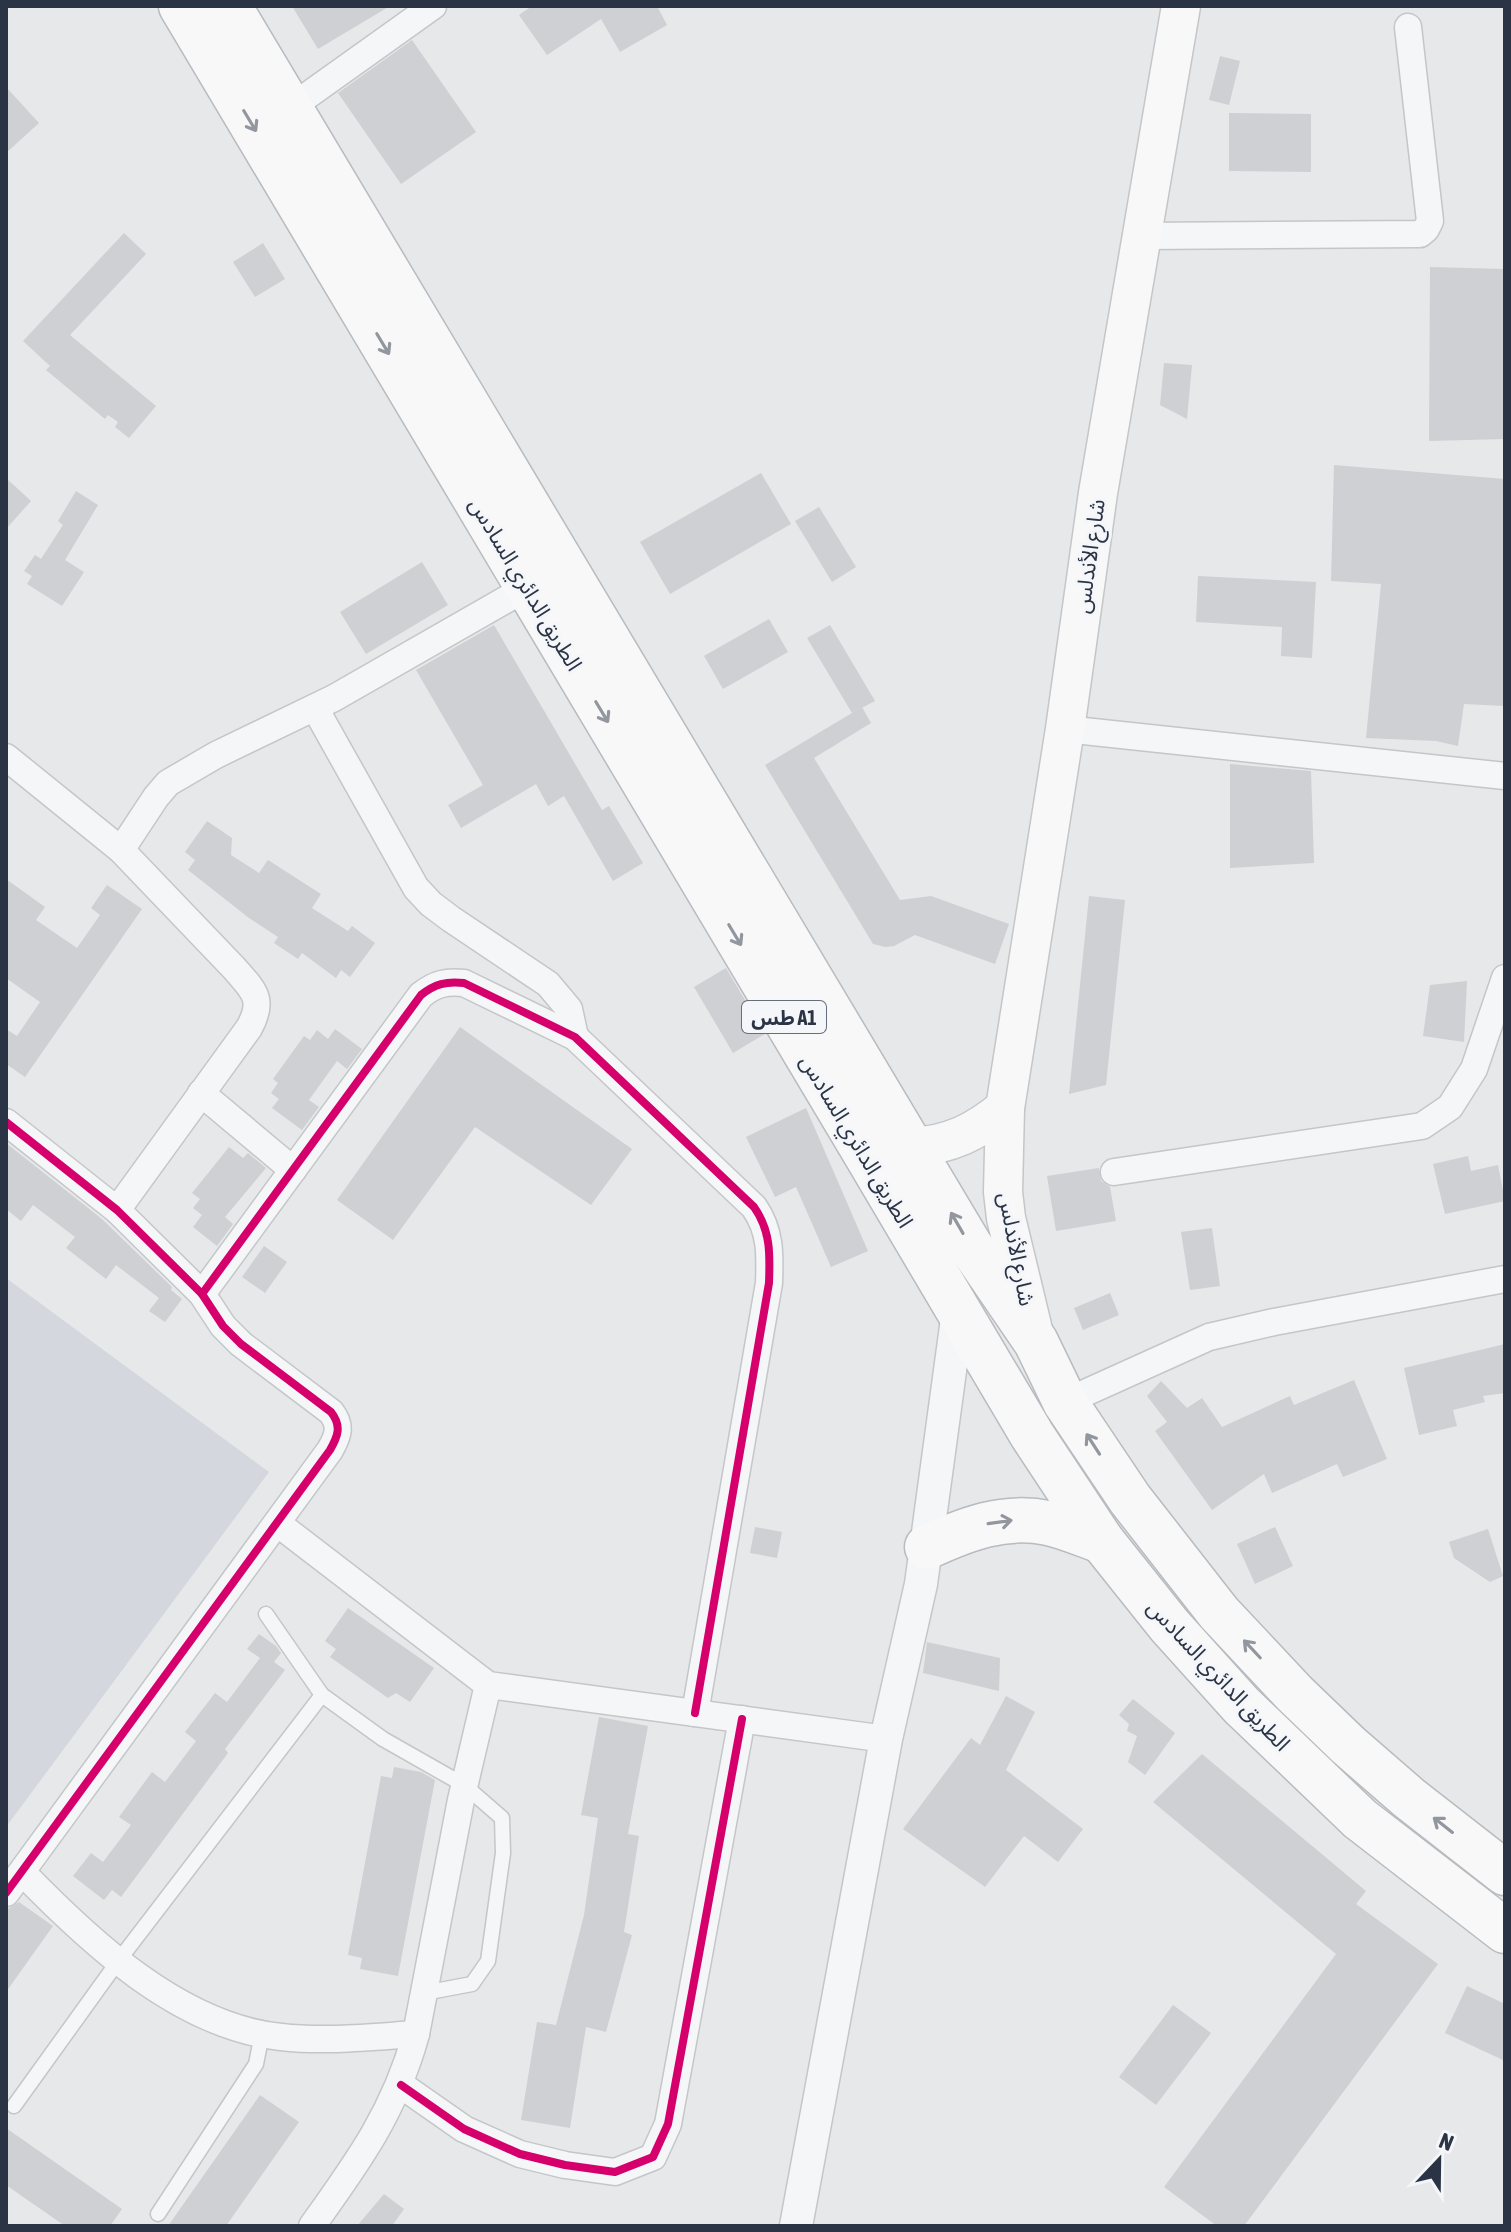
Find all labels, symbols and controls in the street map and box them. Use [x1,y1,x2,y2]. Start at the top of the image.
one-way arrow [242,109,258,132]
one-way arrow [375,332,391,355]
street label: الطريق الدائري السادس [460,493,588,677]
street label: شارع الأندلس [1068,497,1114,615]
one-way arrow [594,700,610,723]
one-way arrow [728,923,744,946]
road number: طس A1 [742,1001,826,1033]
street label: الطريق الدائري السادس [791,1050,919,1234]
street label: شارع الأندلس [989,1190,1041,1309]
one-way arrow [949,1212,965,1235]
one-way arrow [1085,1433,1101,1456]
one-way arrow [987,1514,1012,1529]
street label: الطريق الدائري السادس [1139,1594,1296,1759]
one-way arrow [1243,1639,1262,1659]
one-way arrow [1433,1816,1455,1833]
north arrow [1399,2120,1479,2200]
text: N [1436,2127,1457,2156]

